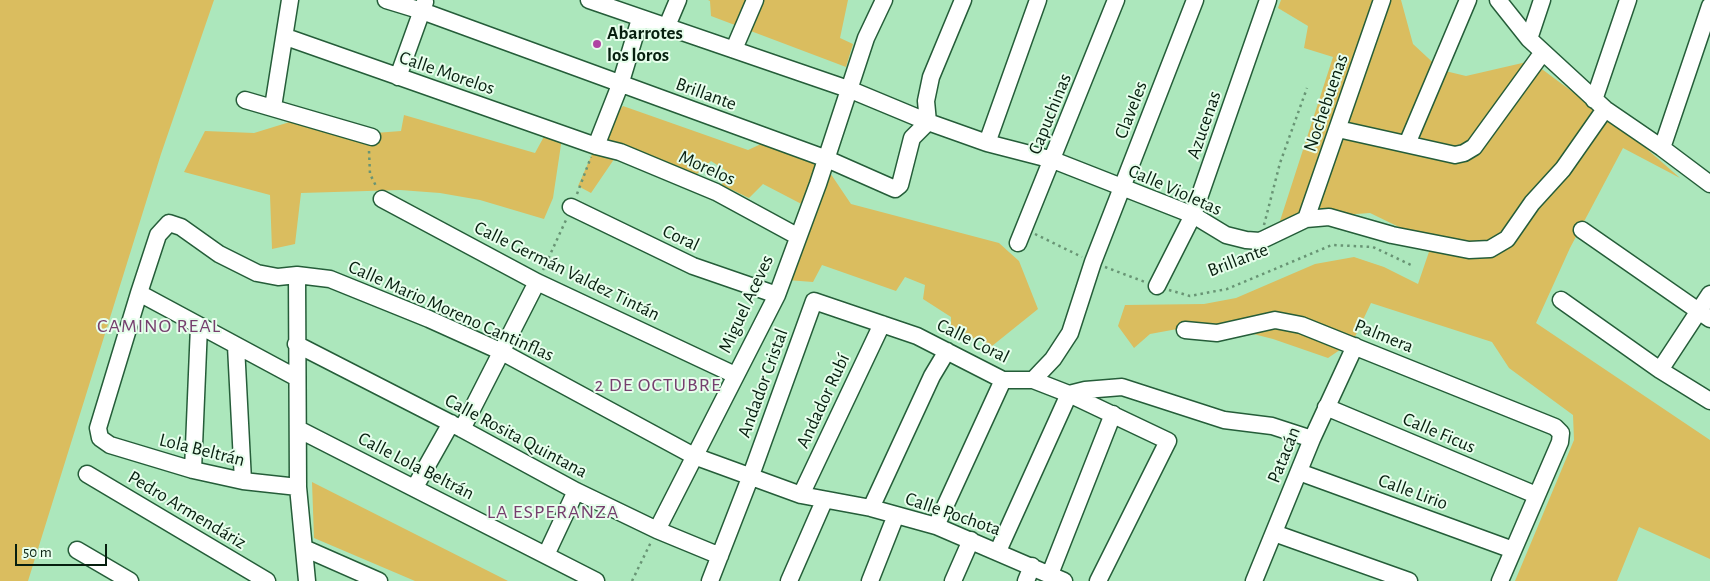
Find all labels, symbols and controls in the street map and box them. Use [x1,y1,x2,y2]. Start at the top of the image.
place label: Abarrotes los loros [607,22,683,66]
marker: Abarrotes los loros [591,38,603,50]
street label: Calle Morelos [396,46,498,100]
street label: Nochebuenas [1299,51,1353,155]
street label: Capuchinas [1023,70,1077,158]
street label: Brillante [672,73,740,115]
street label: Claveles [1110,78,1152,142]
street label: Azucenas [1182,88,1226,162]
street label: Morelos [675,145,739,191]
street label: Calle Violetas [1125,159,1225,221]
street label: Calle Germán Valdez Tintán [471,216,663,326]
street label: Coral [659,220,703,256]
street label: Brillante [1204,238,1272,282]
street label: Miguel Aceves [713,251,779,357]
street label: Calle Mario Moreno Cantinflas [345,255,557,367]
district label: CAMINO REAL [96,314,222,338]
street label: Calle Coral [933,314,1013,368]
street label: Palmera [1351,314,1417,358]
street label: Andador Cristal [733,325,793,441]
street label: Andador Rubí [791,350,855,452]
district label: 2 DE OCTUBRE [593,373,723,397]
street label: Calle Rosita Quintana [441,389,591,483]
street label: Calle Ficus [1399,407,1479,459]
street label: Patacán [1262,424,1306,486]
street label: Calle Lola Beltrán [354,427,478,505]
street label: Lola Beltrán [157,428,247,472]
street label: Pedro Armendáriz [124,466,250,554]
street label: Calle Lirio [1375,469,1451,515]
street label: Calle Pochota [902,487,1004,541]
district label: LA ESPERANZA [485,500,621,524]
scale bar [18,534,110,566]
text: 50 m [23,545,52,560]

